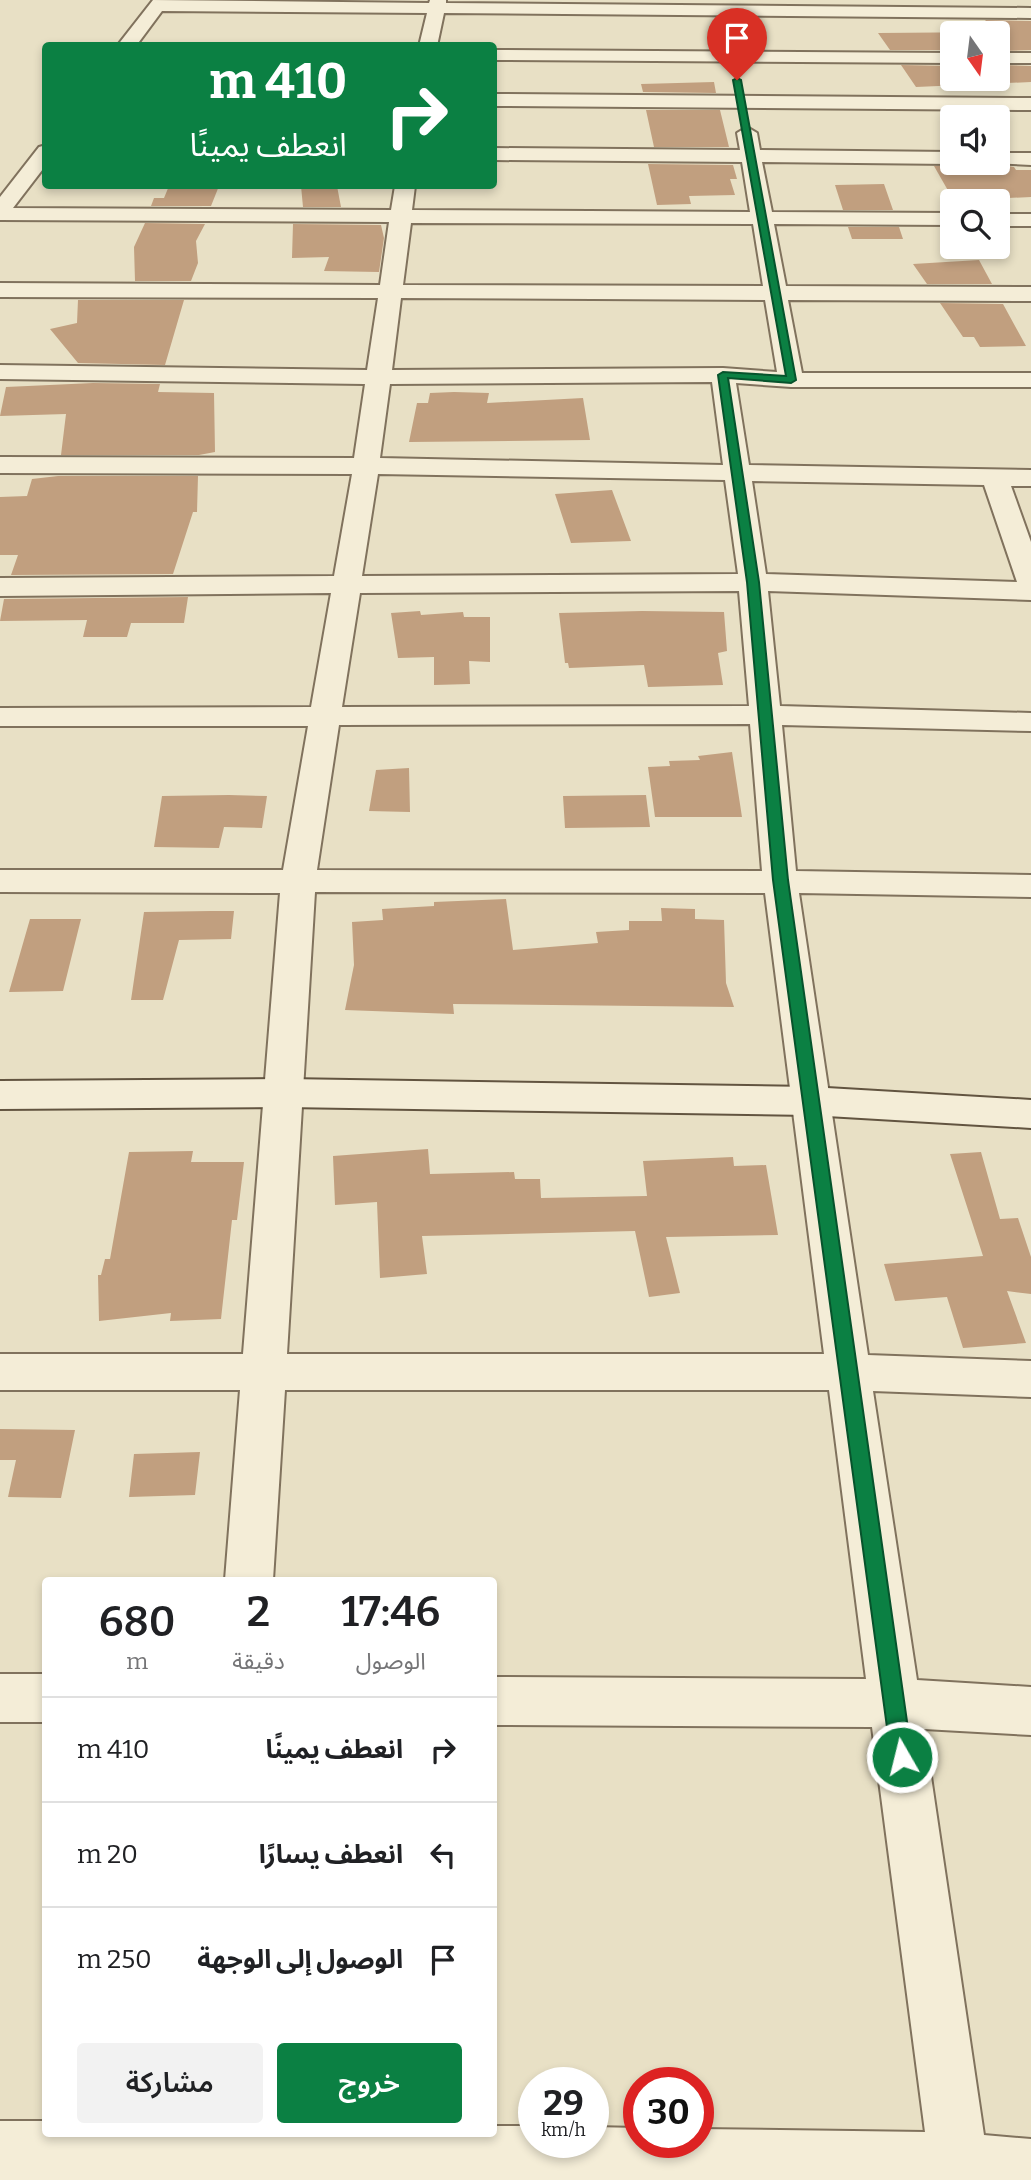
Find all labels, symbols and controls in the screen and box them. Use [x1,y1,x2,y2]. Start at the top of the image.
pin [707,8,767,80]
icon: arrive [718,19,756,57]
north arrow [940,21,1010,91]
map controls [940,21,1010,259]
text: 410 m [209,52,347,111]
icon: right [371,70,462,161]
button: sound [940,105,1010,175]
text: انعطف يمينًا [190,126,347,164]
button: search [940,189,1010,259]
text: 2 [247,1587,270,1637]
text: 17:46 [341,1587,440,1637]
text: 680 [99,1597,176,1647]
text: m [126,1647,148,1675]
text: دقيقة [232,1647,285,1675]
text: الوصول [356,1647,426,1675]
position arrow [865,1720,939,1794]
icon: right [424,1731,462,1769]
text: 410 m [77,1734,149,1765]
text: انعطف يمينًا [265,1734,403,1765]
icon: left [424,1836,462,1874]
text: 20 m [77,1839,138,1870]
text: انعطف يسارًا [259,1839,403,1870]
icon: arrive [424,1941,462,1979]
text: 250 m [77,1944,152,1975]
text: الوصول إلى الوجهة [197,1944,403,1975]
button: مشاركة [77,2043,263,2123]
button: خروج [277,2043,462,2123]
speed limit sign: 30 [623,2067,714,2158]
text: 29 [543,2082,584,2124]
text: km/h [541,2119,586,2141]

